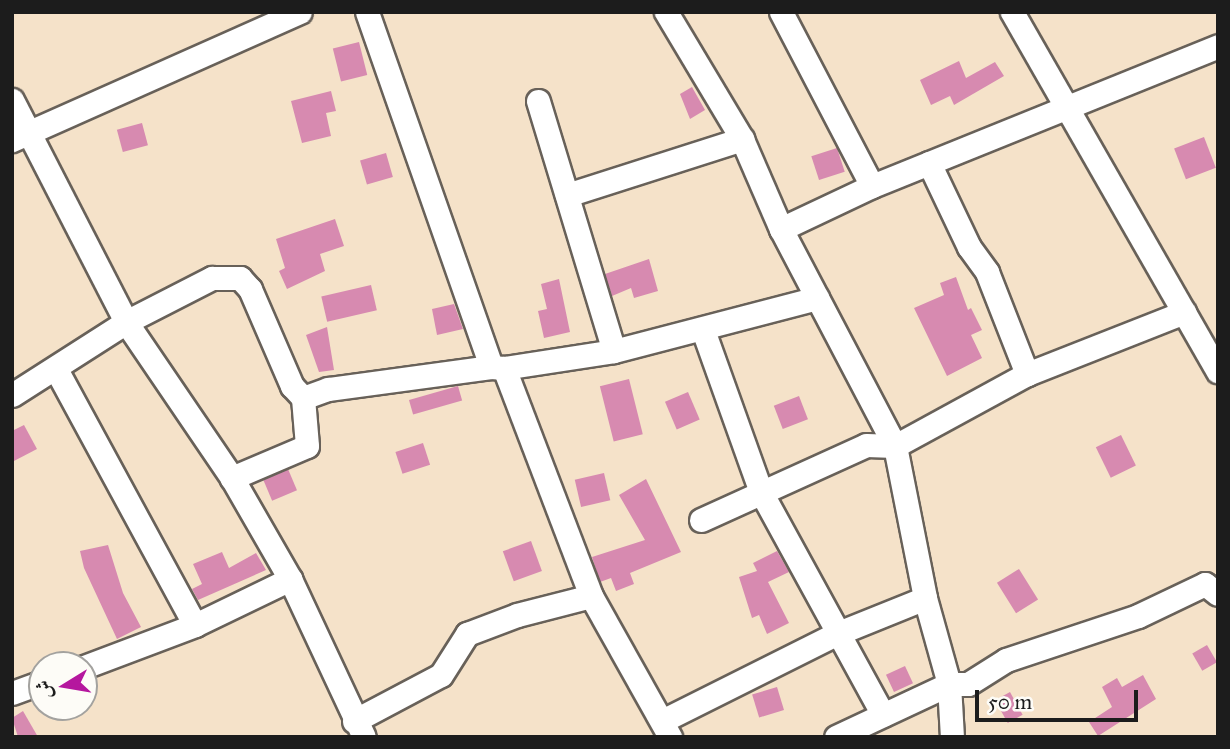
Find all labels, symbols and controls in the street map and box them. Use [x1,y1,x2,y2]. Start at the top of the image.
north arrow [28,651,98,721]
scale bar [978,676,1141,720]
text: ش [31,678,57,701]
text: 50 m [988,689,1032,715]

